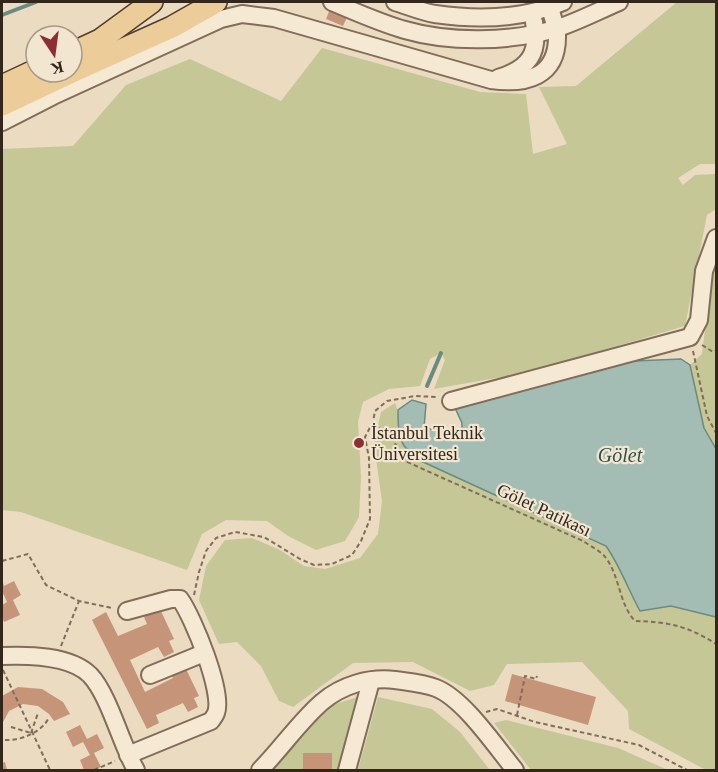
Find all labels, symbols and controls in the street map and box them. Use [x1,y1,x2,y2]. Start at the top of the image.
north arrow [24,24,84,84]
text: K [49,58,65,78]
place label: İstanbul Teknik Üniversitesi [371,423,483,464]
marker: İstanbul Teknik Üniversitesi [352,436,366,450]
water label: Gölet [598,444,643,466]
street label: Gölet Patikası [494,479,594,541]

